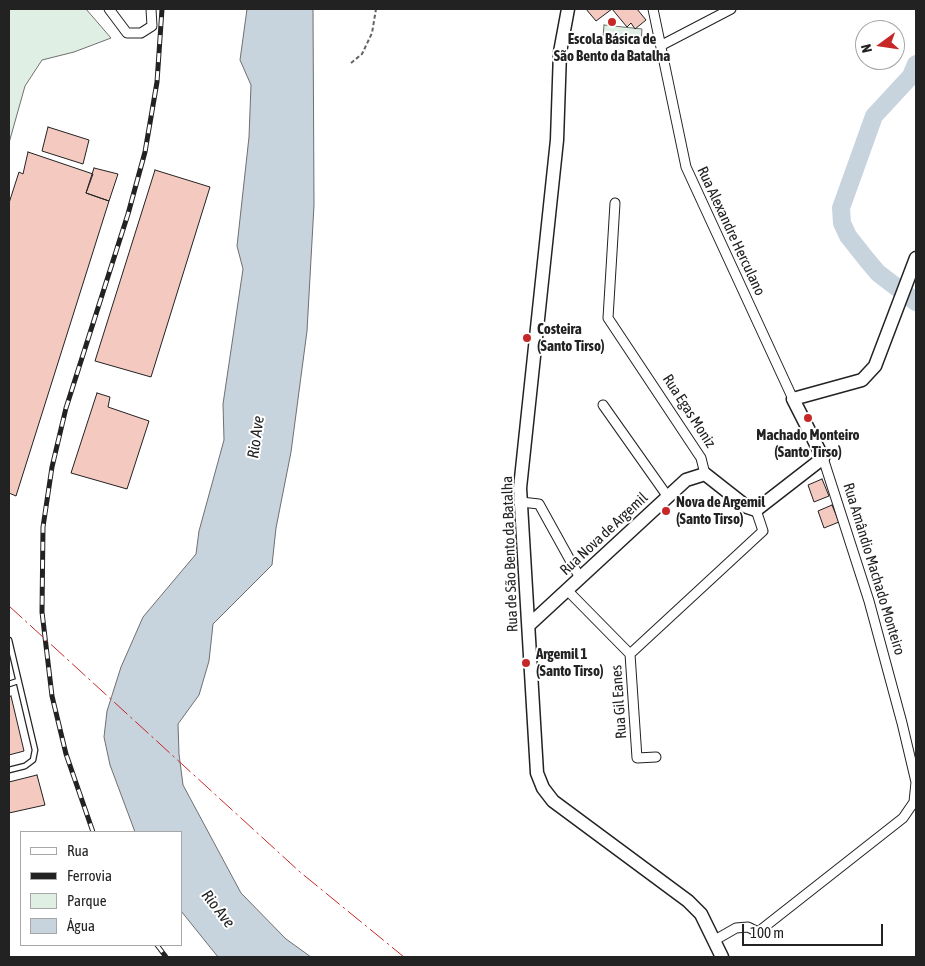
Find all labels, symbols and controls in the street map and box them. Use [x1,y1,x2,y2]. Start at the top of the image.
marker: Escola Básica de São Bento da Batalha [606,16,618,28]
north arrow [855,20,905,70]
place label: Escola Básica de São Bento da Batalha [554,30,670,65]
text: N [858,42,875,54]
street label: Rua Alexandre Herculano [693,164,769,298]
place label: Costeira (Santo Tirso) [537,320,605,355]
marker: Costeira (Santo Tirso) [521,332,533,344]
street label: Rua Egas Moniz [659,371,719,451]
marker: Machado Monteiro (Santo Tirso) [802,412,814,424]
water label: Rio Ave [244,414,268,460]
place label: Machado Monteiro (Santo Tirso) [756,426,860,461]
street label: Rua de São Bento da Batalha [498,476,522,632]
street label: Rua Amândio Machado Monteiro [839,481,909,657]
street label: Rua Nova de Argemil [557,489,651,579]
place label: Nova de Argemil (Santo Tirso) [676,493,765,528]
marker: Nova de Argemil (Santo Tirso) [660,505,672,517]
place label: Argemil 1 (Santo Tirso) [536,645,604,680]
marker: Argemil 1 (Santo Tirso) [520,657,532,669]
street label: Rua Gil Eanes [607,664,631,740]
legend [20,831,182,946]
text: Rua [67,842,89,859]
text: Ferrovia [67,867,112,884]
water label: Rio Ave [197,886,239,932]
text: Parque [67,892,107,909]
scale bar [745,914,886,946]
text: Água [67,917,95,934]
text: 100 m [750,924,784,941]

